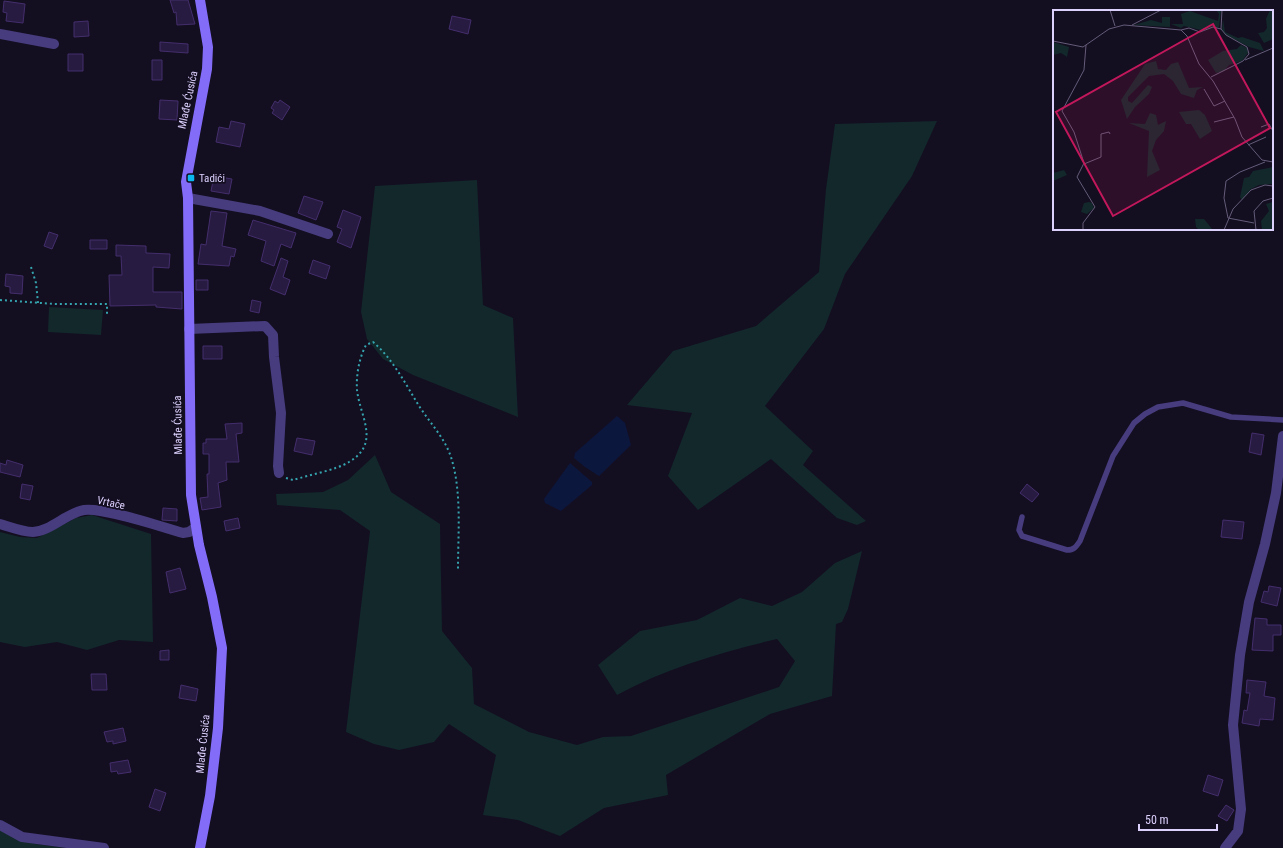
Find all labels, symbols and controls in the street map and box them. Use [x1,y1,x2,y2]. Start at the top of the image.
inset map [1053,10,1273,230]
street label: Mlađe Ćusića [175,70,200,130]
place label: Tadići [199,172,225,185]
marker: Tadići [186,173,196,183]
street label: Mlađe Ćusića [170,395,185,455]
street label: Vrtače [96,494,126,512]
street label: Mlađe Ćusića [192,714,213,774]
scale bar [1139,806,1217,832]
text: 50 m [1145,813,1169,827]

